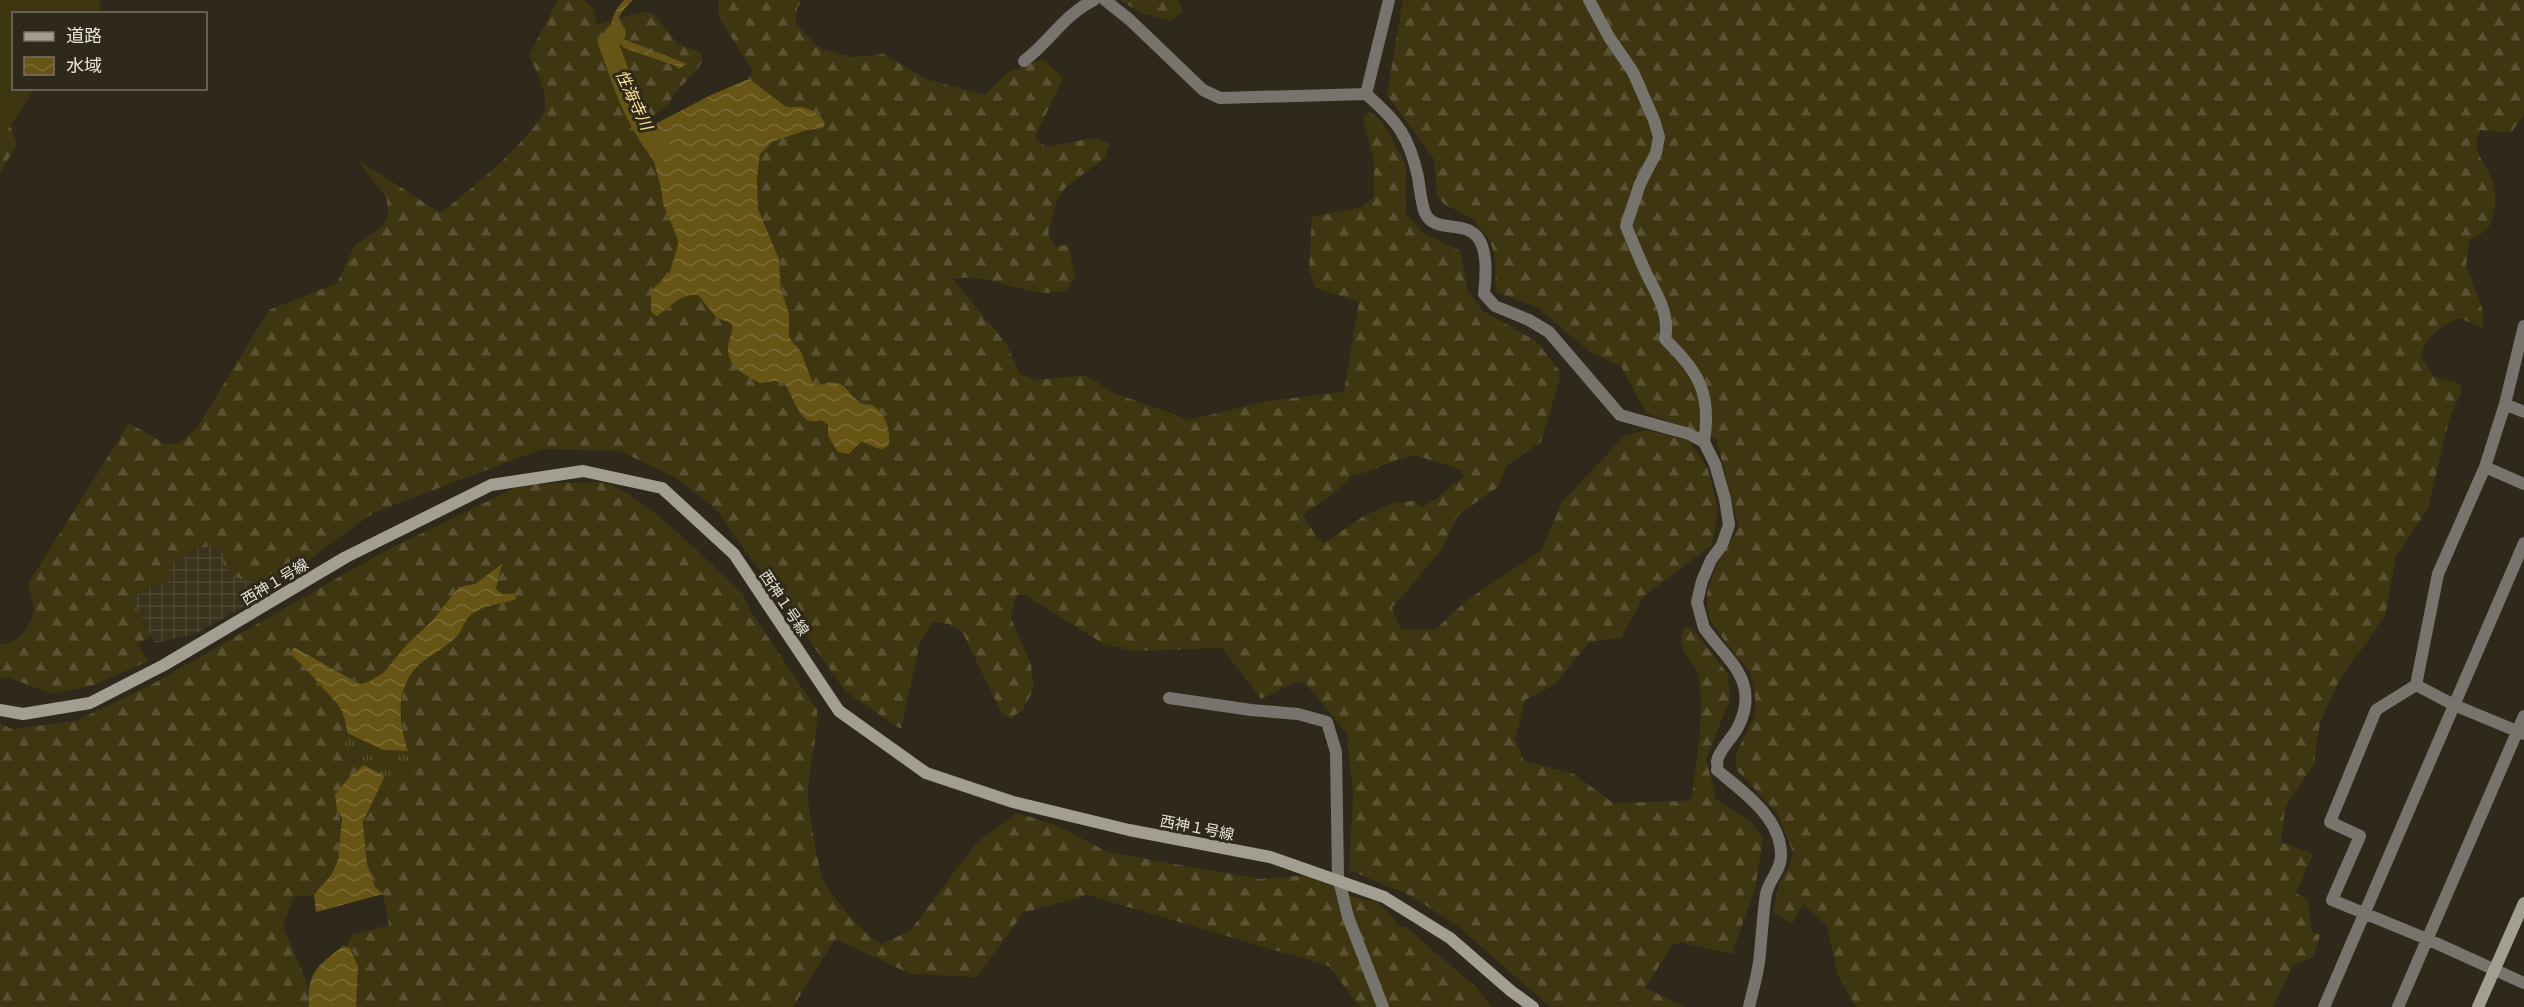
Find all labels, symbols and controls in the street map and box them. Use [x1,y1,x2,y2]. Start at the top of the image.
legend [12,12,207,90]
text: 道路 [66,24,102,48]
text: 水域 [66,54,102,78]
water label: 性海寺川 [611,67,658,135]
street label: 西神１号線 [238,554,312,610]
street label: 西神１号線 [755,566,813,640]
street label: 西神１号線 [1158,811,1236,845]

